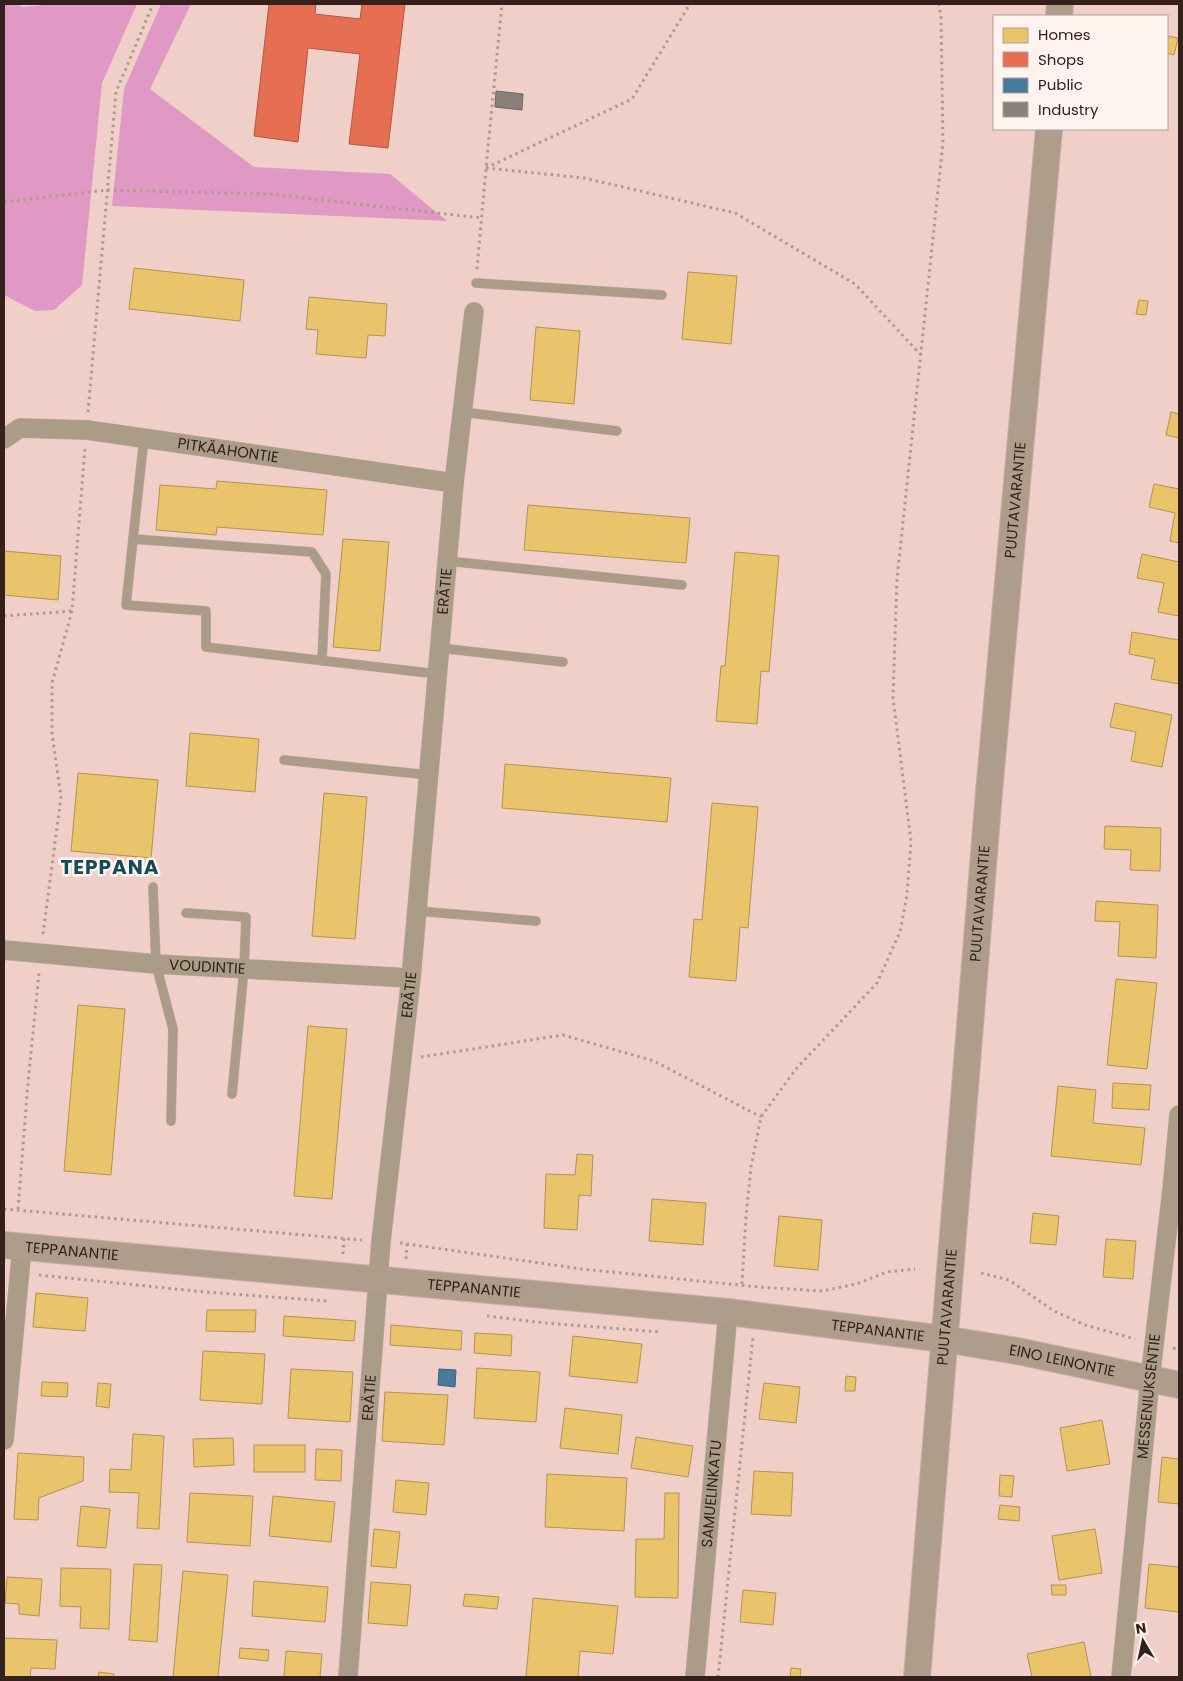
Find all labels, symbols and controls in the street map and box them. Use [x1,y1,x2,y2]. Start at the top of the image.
legend [993,15,1168,130]
text: Homes [1038,24,1091,45]
text: Shops [1038,49,1084,70]
text: Public [1038,74,1083,95]
text: Industry [1038,99,1099,120]
street label: PITKÄAHONTIE [176,432,280,468]
street label: PUUTAVARANTIE [999,441,1031,559]
street label: ERÄTIE [432,567,457,615]
street label: PUUTAVARANTIE [964,844,995,963]
district label: TEPPANA [60,853,160,881]
street label: VOUDINTIE [169,954,246,979]
street label: ERÄTIE [396,971,422,1019]
street label: TEPPANANTIE [24,1236,120,1266]
street label: PUUTAVARANTIE [931,1248,962,1366]
street label: TEPPANANTIE [426,1273,522,1303]
street label: TEPPANANTIE [830,1314,926,1346]
street label: MESSENIUKSENTIE [1131,1332,1165,1460]
street label: EINO LEINONTIE [1008,1339,1117,1381]
street label: ERÄTIE [356,1374,381,1422]
street label: SAMUELINKATU [696,1439,726,1548]
north arrow [1118,1616,1168,1666]
text: N [1134,1617,1148,1639]

